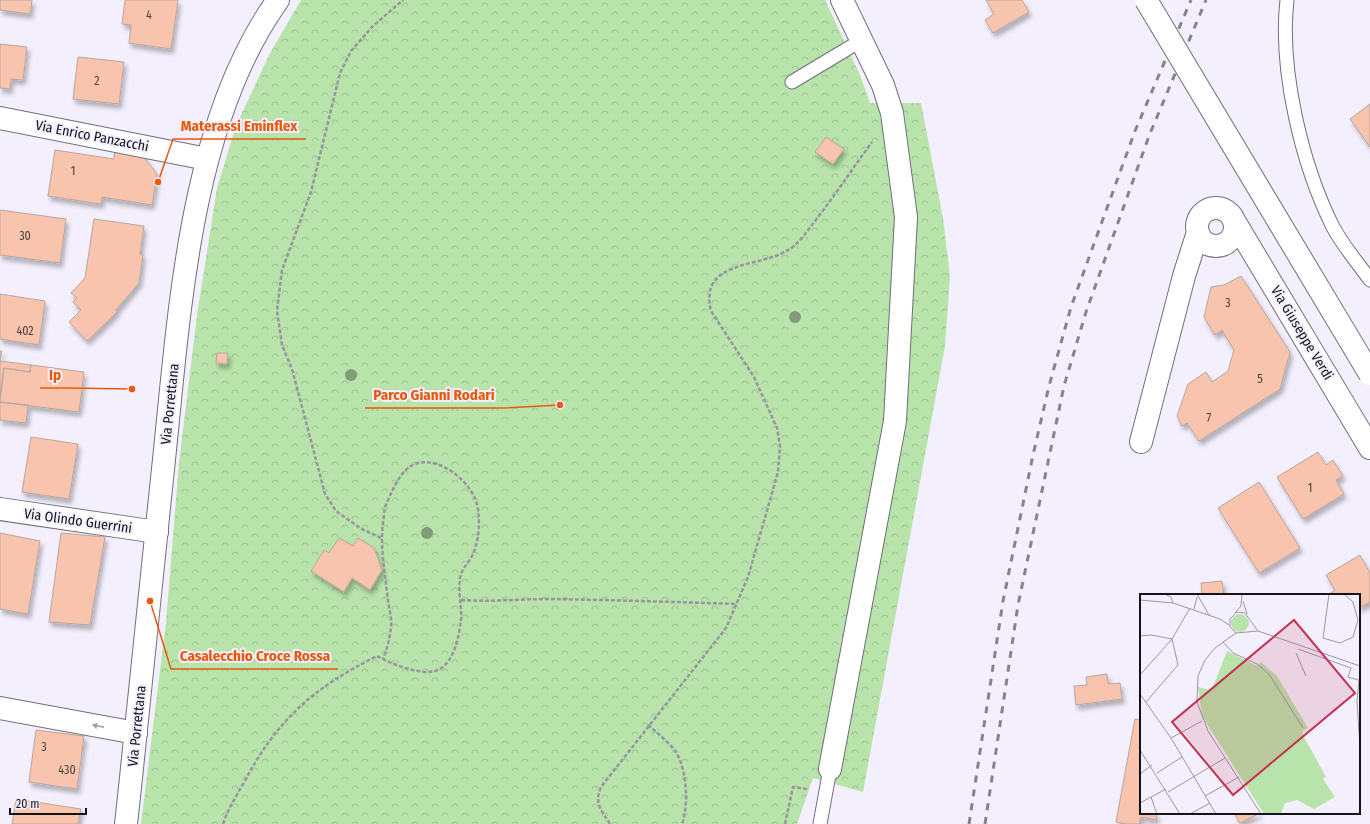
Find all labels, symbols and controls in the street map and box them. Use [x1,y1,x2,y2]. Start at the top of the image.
house number: 4 [146,8,152,22]
house number: 2 [94,74,100,88]
callout: Materassi Eminflex [173,112,306,139]
street label: Via Enrico Panzacchi [34,117,150,155]
text: Materassi Eminflex [181,117,298,135]
house number: 1 [71,164,75,178]
house number: 30 [19,229,31,243]
street label: Via Giuseppe Verdi [1267,283,1337,383]
house number: 3 [1225,296,1231,310]
house number: 402 [16,324,34,338]
callout: Ip [40,361,69,388]
street label: Via Porrettana [157,362,183,445]
text: Ip [49,366,61,384]
house number: 5 [1257,372,1263,386]
callout: Parco Gianni Rodari [365,381,503,408]
text: Parco Gianni Rodari [373,386,495,404]
house number: 7 [1207,411,1212,425]
house number: 1 [1308,481,1312,495]
street label: Via Olindo Guerrini [23,505,133,537]
inset map [1140,594,1360,814]
callout: Casalecchio Croce Rossa [171,642,338,669]
text: Casalecchio Croce Rossa [180,647,331,665]
street label: Via Porrettana [124,684,150,767]
one-way arrow [91,722,104,728]
house number: 3 [41,740,47,754]
house number: 430 [58,763,76,777]
scale bar [10,790,86,816]
text: 20 m [16,797,40,811]

